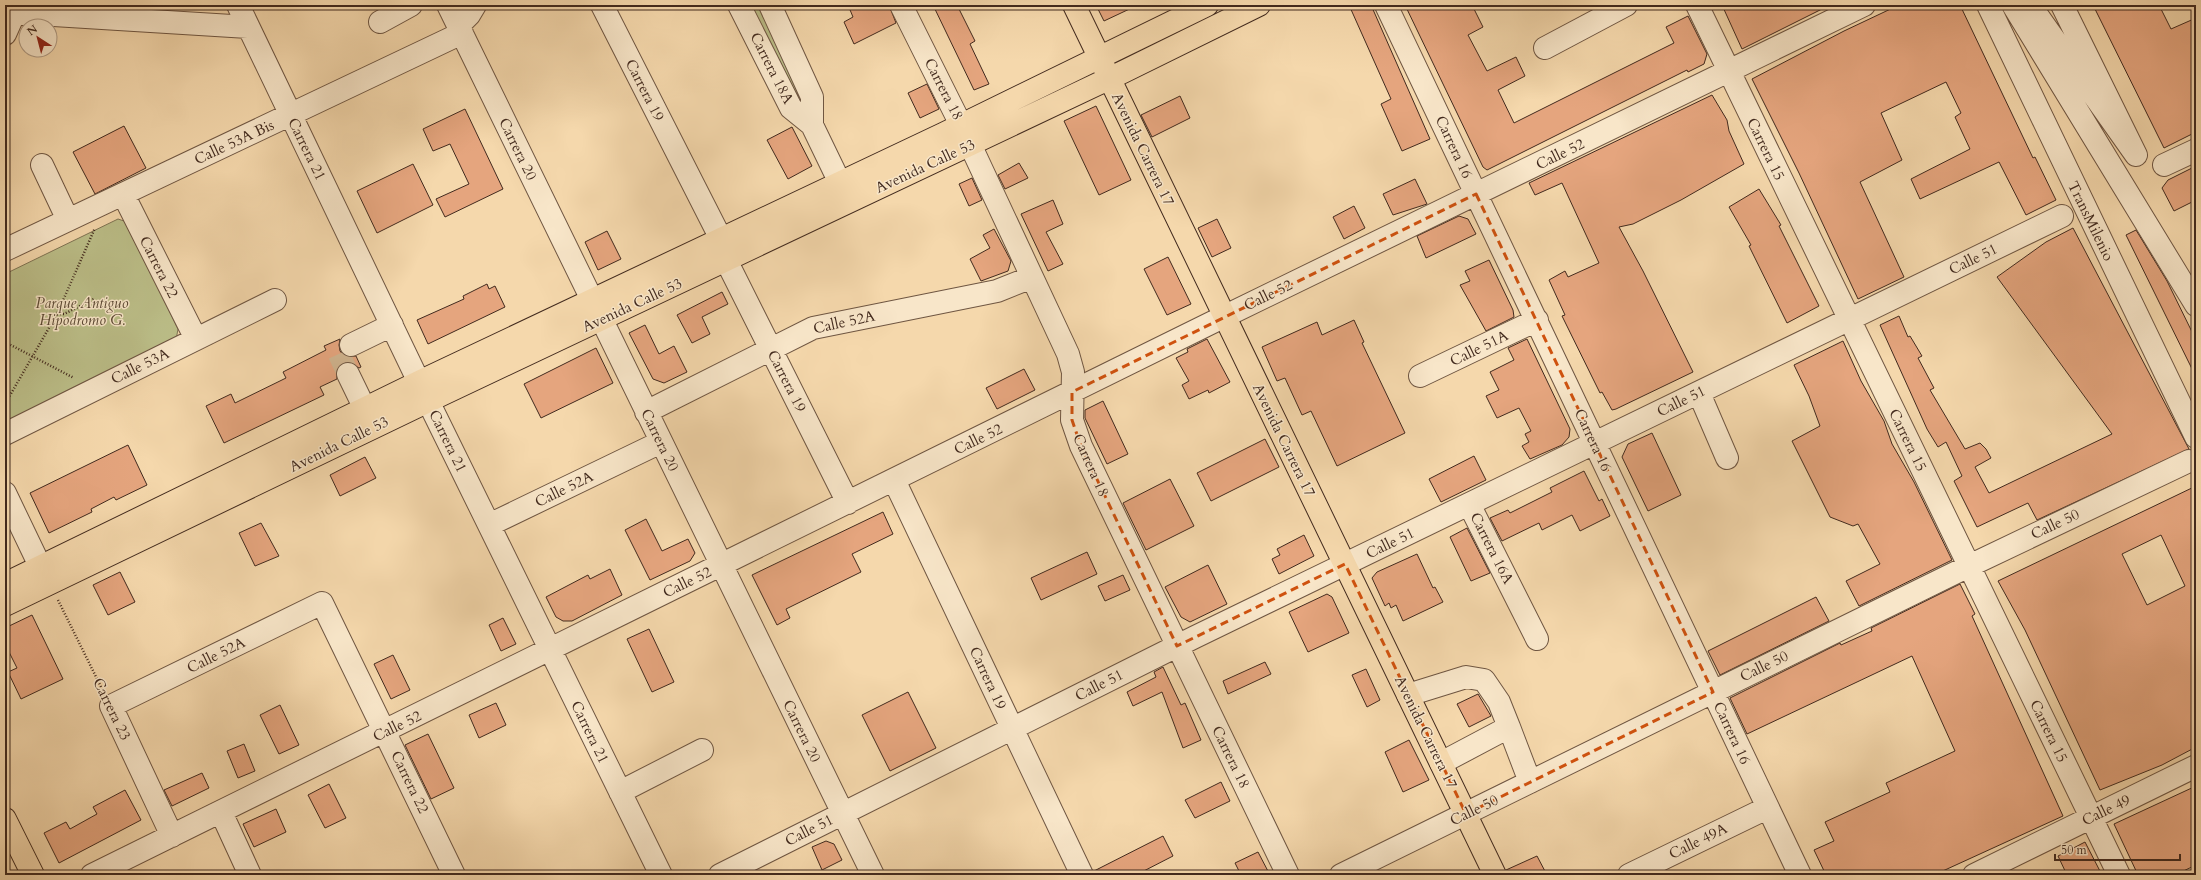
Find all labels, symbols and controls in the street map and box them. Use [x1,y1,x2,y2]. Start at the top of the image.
north arrow [18,18,58,58]
text: N [24,21,41,39]
street label: Carrera 18A [745,29,799,107]
street label: Carrera 18 [920,55,968,123]
street label: Carrera 19 [621,56,669,125]
street label: Avenida Carrera 17 [1107,89,1179,209]
street label: Carrera 16 [1431,112,1477,182]
street label: Carrera 21 [283,114,331,184]
street label: Carrera 20 [494,114,542,184]
street label: Carrera 15 [1742,114,1790,184]
street label: Calle 53A Bis [191,115,277,169]
street label: Avenida Calle 53 [872,134,978,198]
street label: Calle 52 [1532,134,1588,174]
street label: TransMilenio [2063,178,2119,264]
street label: Carrera 22 [135,233,183,302]
street label: Calle 51 [1945,239,2001,279]
street label: Avenida Calle 53 [579,273,685,337]
street label: Calle 52 [1240,275,1296,315]
park label: Parque Antiguo Hipodromo G. [36,293,128,330]
street label: Calle 52A [811,306,877,338]
street label: Calle 51A [1447,325,1512,371]
street label: Calle 53A [108,343,173,389]
street label: Carrera 19 [763,347,811,416]
street label: Avenida Carrera 17 [1248,380,1320,500]
street label: Calle 51 [1653,381,1709,421]
street label: Carrera 20 [636,405,684,475]
street label: Carrera 16 [1570,405,1616,475]
street label: Carrera 15 [1884,405,1932,475]
street label: Carrera 21 [424,406,472,476]
street label: Avenida Calle 53 [286,411,392,477]
street label: Calle 52 [950,419,1006,459]
street label: Carrera 18 [1068,430,1114,500]
street label: Calle 52A [532,466,597,512]
street label: Calle 50 [2027,504,2083,544]
street label: Carrera 16A [1465,509,1519,587]
street label: Calle 51 [1362,523,1418,563]
street label: Calle 52 [659,562,715,602]
street label: Calle 52A [184,632,249,678]
street label: Carrera 19 [965,643,1011,713]
street label: Calle 50 [1736,646,1792,686]
street label: Calle 51 [1071,664,1127,706]
street label: Avenida Carrera 17 [1390,672,1462,792]
street label: Carrera 23 [88,674,136,744]
street label: Carrera 20 [778,696,826,766]
street label: Carrera 15 [2025,696,2073,766]
street label: Carrera 21 [566,697,614,767]
street label: Carrera 16 [1709,698,1755,768]
street label: Calle 52 [369,706,425,746]
street label: Carrera 18 [1207,722,1255,792]
street label: Carrera 22 [386,747,434,817]
street label: Calle 50 [1446,790,1502,830]
street label: Calle 49 [2078,790,2134,830]
street label: Calle 51 [781,809,837,851]
street label: Calle 49A [1666,818,1731,864]
scale bar [2055,836,2180,862]
text: 50 m [2061,842,2088,858]

